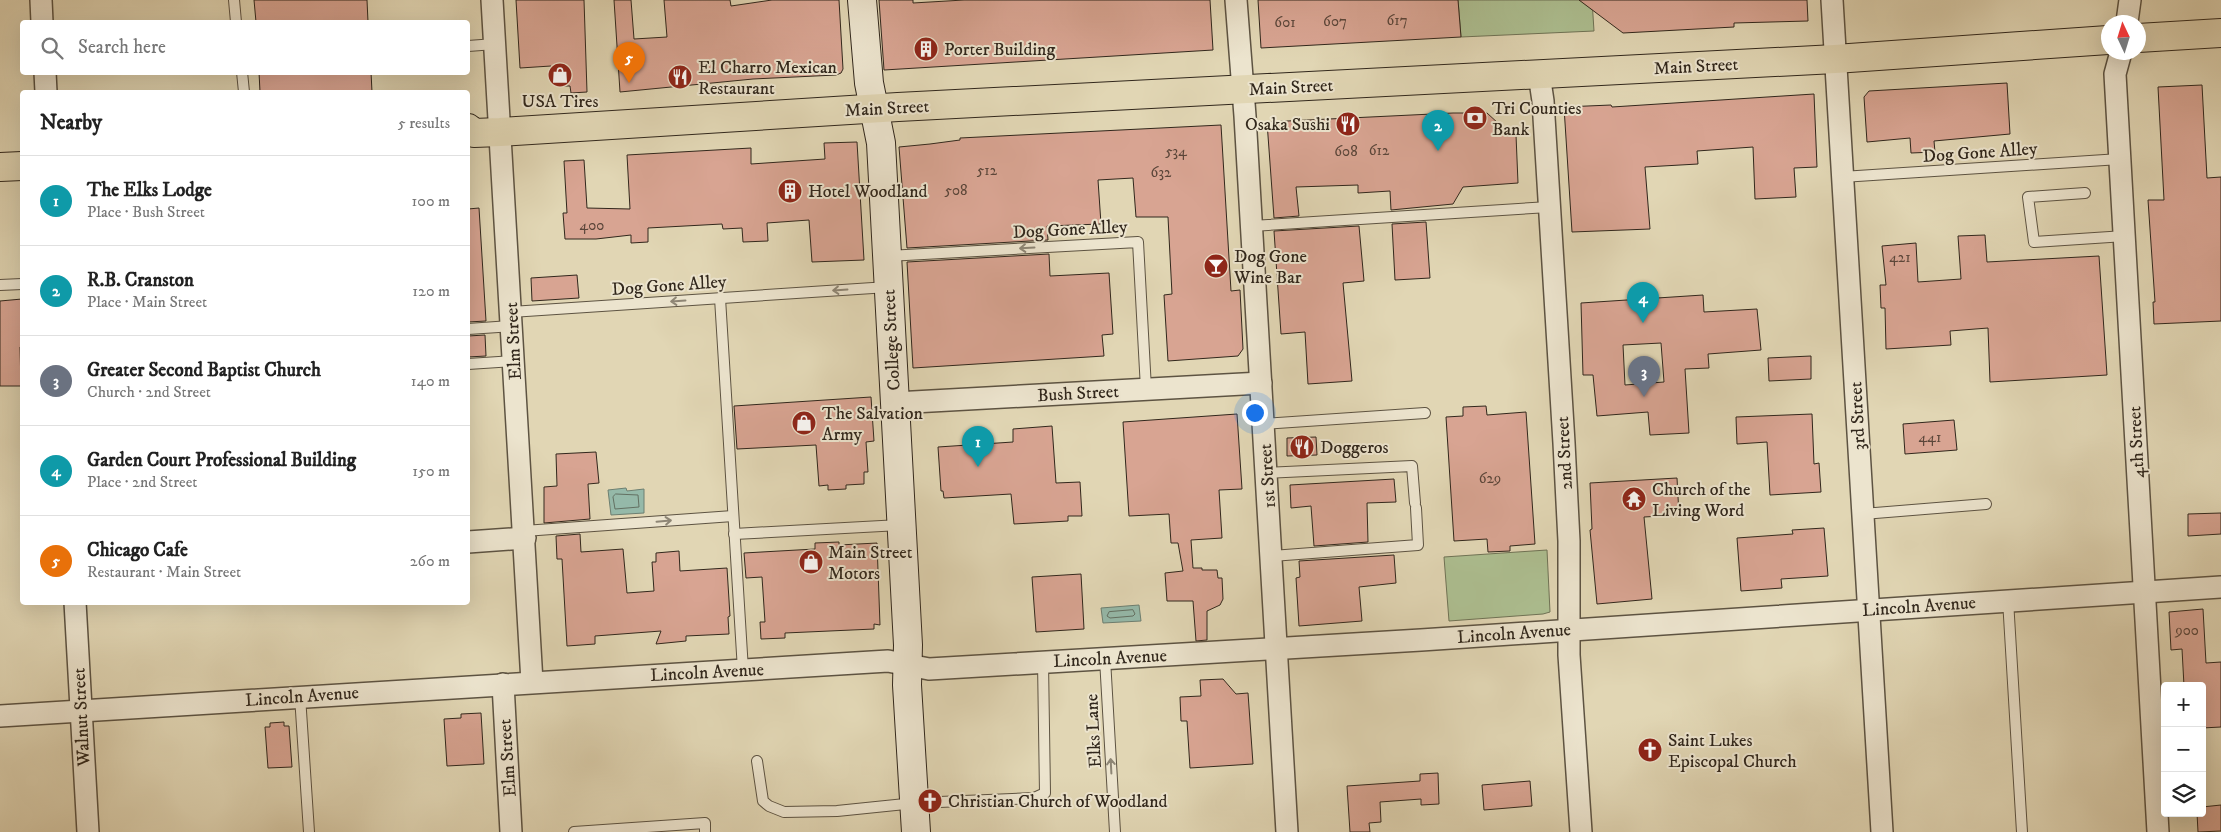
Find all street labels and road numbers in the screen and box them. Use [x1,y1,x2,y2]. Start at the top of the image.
street label: Main Street [1653,54,1739,80]
street label: Main Street [1248,75,1334,101]
street label: Main Street [844,96,930,122]
street label: Dog Gone Alley [1922,138,2039,168]
street label: Dog Gone Alley [1012,216,1128,244]
street label: Dog Gone Alley [611,271,728,301]
street label: College Street [878,288,906,391]
street label: Elm Street [501,301,527,381]
street label: Bush Street [1037,381,1120,407]
street label: 3rd Street [1845,381,1871,451]
street label: 4th Street [2124,405,2150,478]
street label: 2nd Street [1552,415,1578,490]
street label: 1st Street [1255,443,1281,509]
street label: Lincoln Avenue [1861,592,1977,622]
street label: Lincoln Avenue [1456,619,1572,649]
street label: Lincoln Avenue [1053,645,1168,673]
street label: Lincoln Avenue [650,659,765,687]
street label: Walnut Street [68,667,96,768]
street label: Lincoln Avenue [244,682,360,712]
street label: Elks Lane [1081,693,1107,769]
street label: Elm Street [494,718,522,798]

